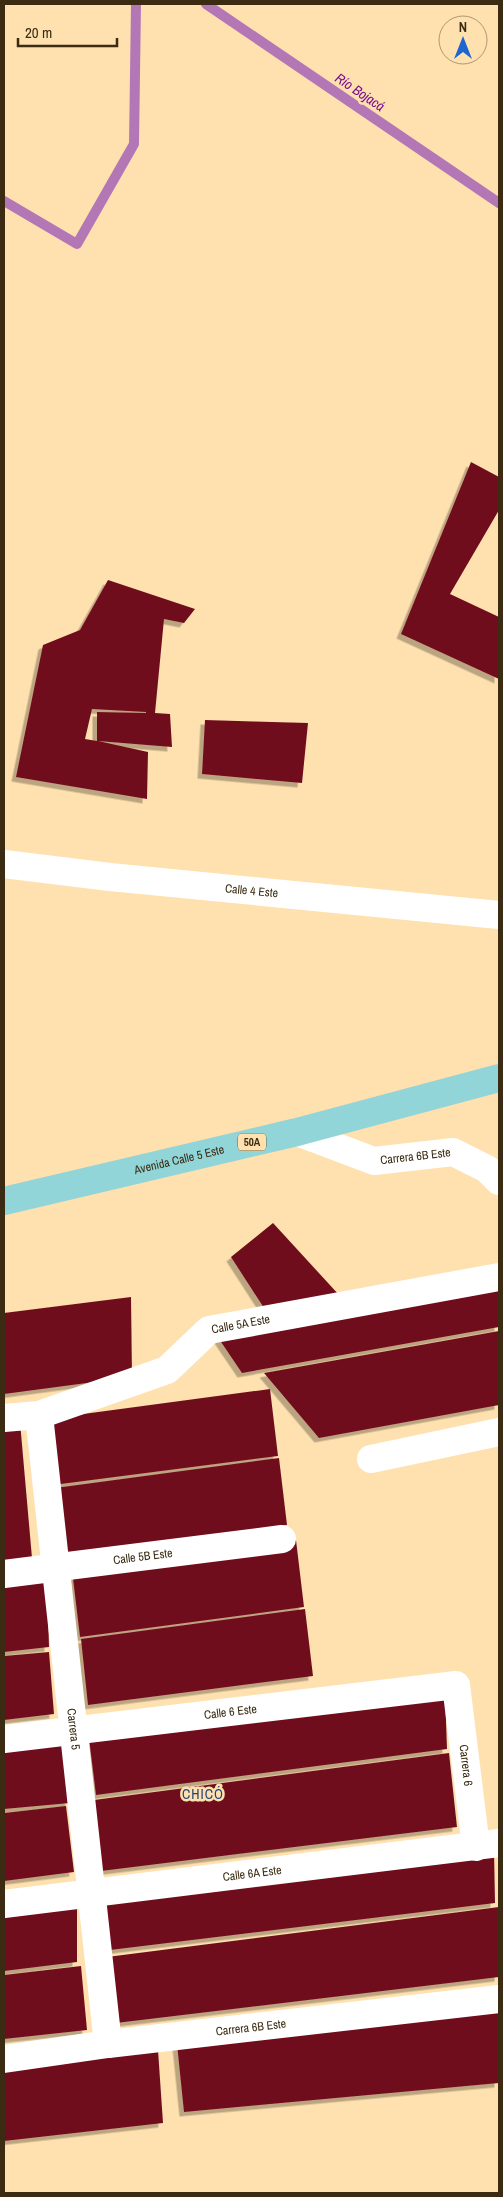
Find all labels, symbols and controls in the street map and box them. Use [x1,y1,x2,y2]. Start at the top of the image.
scale bar [18,15,116,47]
north arrow [438,15,488,65]
text: N [459,18,467,36]
text: 20 m [25,22,52,43]
water label: Río Bojacá [332,69,388,115]
street label: Calle 4 Este [224,880,279,901]
road number: 50A [238,1134,266,1150]
street label: Avenida Calle 5 Este [132,1141,226,1178]
street label: Carrera 6B Este [379,1144,451,1168]
street label: Calle 5A Este [210,1311,271,1337]
street label: Calle 5B Este [112,1545,174,1568]
street label: Calle 6 Este [203,1701,258,1723]
street label: Carrera 5 [63,1708,84,1751]
street label: Carrera 6 [455,1744,476,1787]
district label: CHICÓ [182,1785,224,1803]
street label: Calle 6A Este [222,1862,282,1885]
street label: Carrera 6B Este [215,2016,287,2040]

